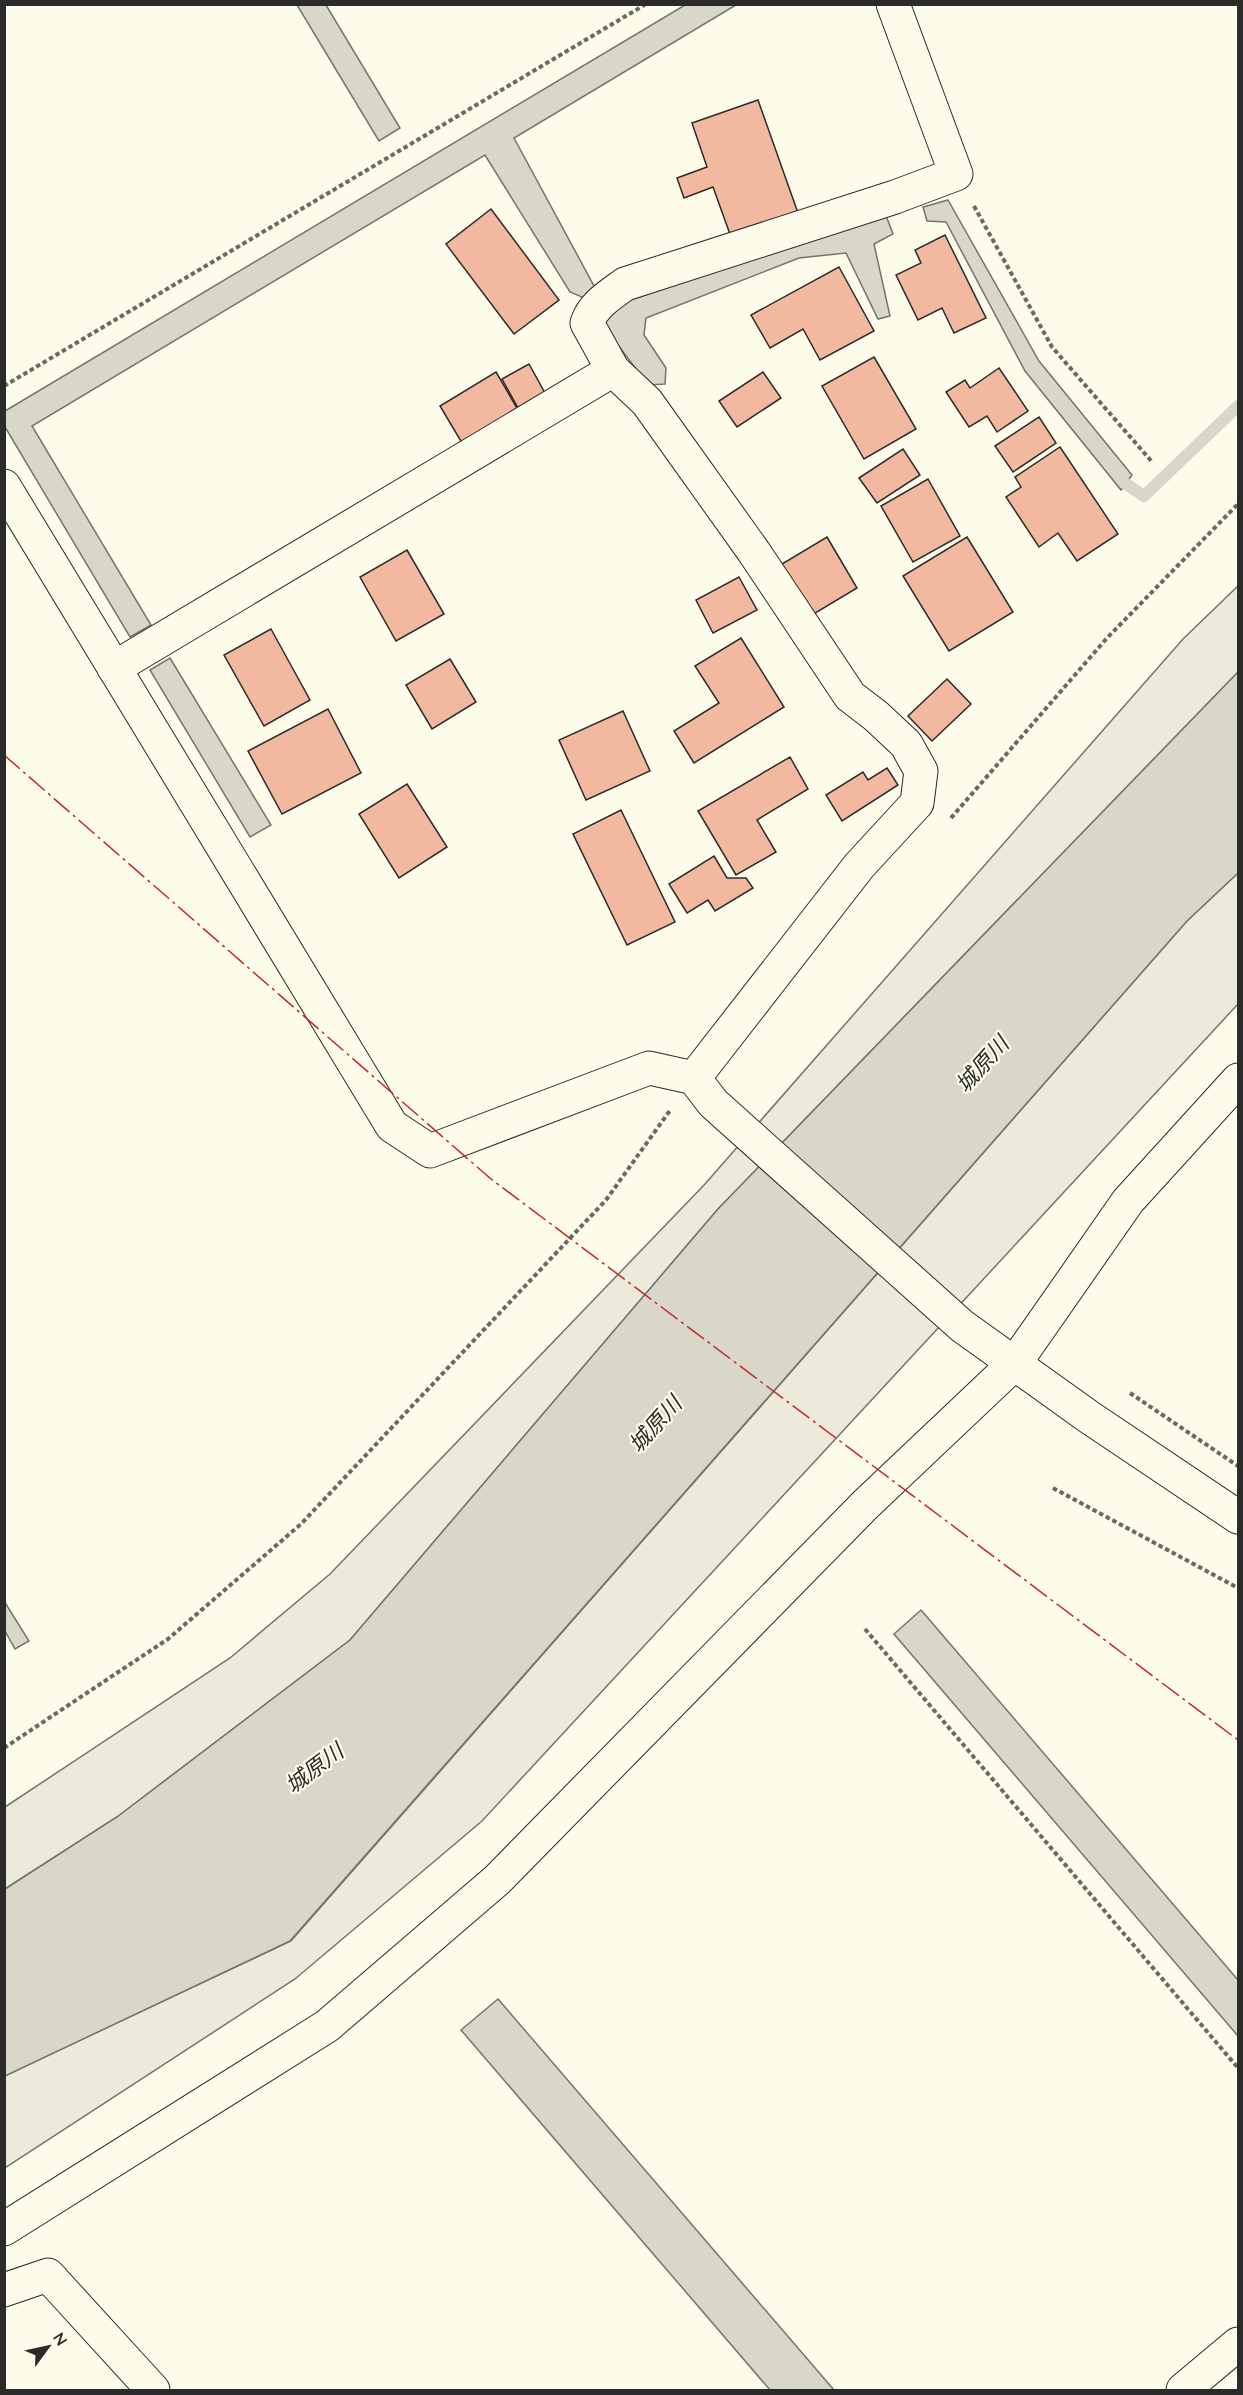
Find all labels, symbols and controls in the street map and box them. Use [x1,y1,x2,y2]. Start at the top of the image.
water label: 城原川 [950,1029,1016,1098]
water label: 城原川 [623,1389,689,1458]
water label: 城原川 [279,1736,350,1799]
north arrow [18,2317,78,2377]
text: N [49,2328,72,2349]

